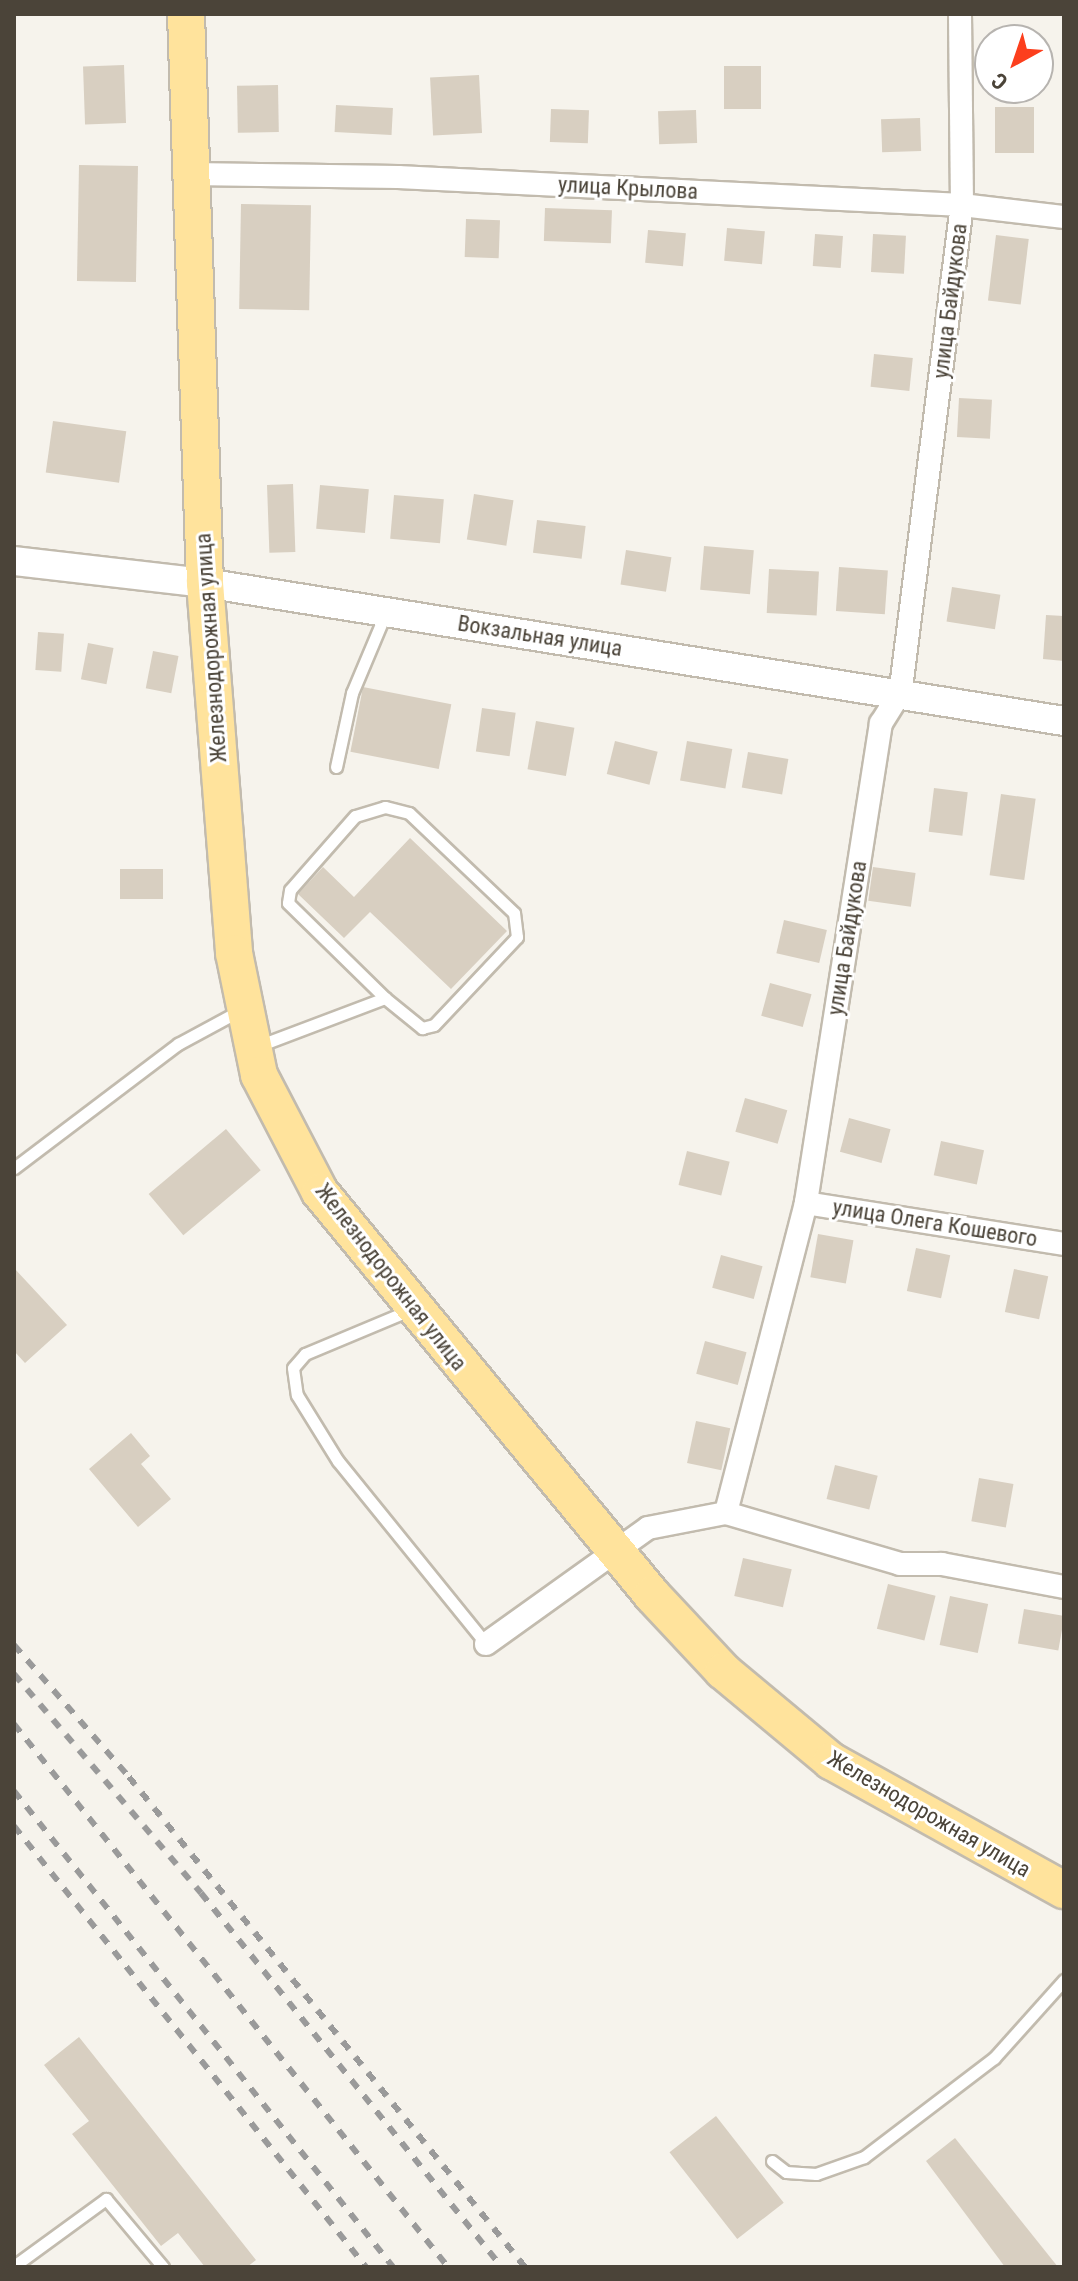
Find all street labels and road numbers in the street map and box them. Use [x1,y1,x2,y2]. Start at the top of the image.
street label: улица Крылова [557,171,699,205]
street label: улица Байдукова [927,222,973,380]
street label: Железнодорожная улица [190,532,232,764]
street label: Вокзальная улица [456,610,624,662]
street label: улица Байдукова [822,859,872,1017]
street label: Железнодорожная улица [310,1178,472,1376]
street label: улица Олега Кошевого [831,1194,1039,1252]
street label: Железнодорожная улица [823,1745,1035,1883]

